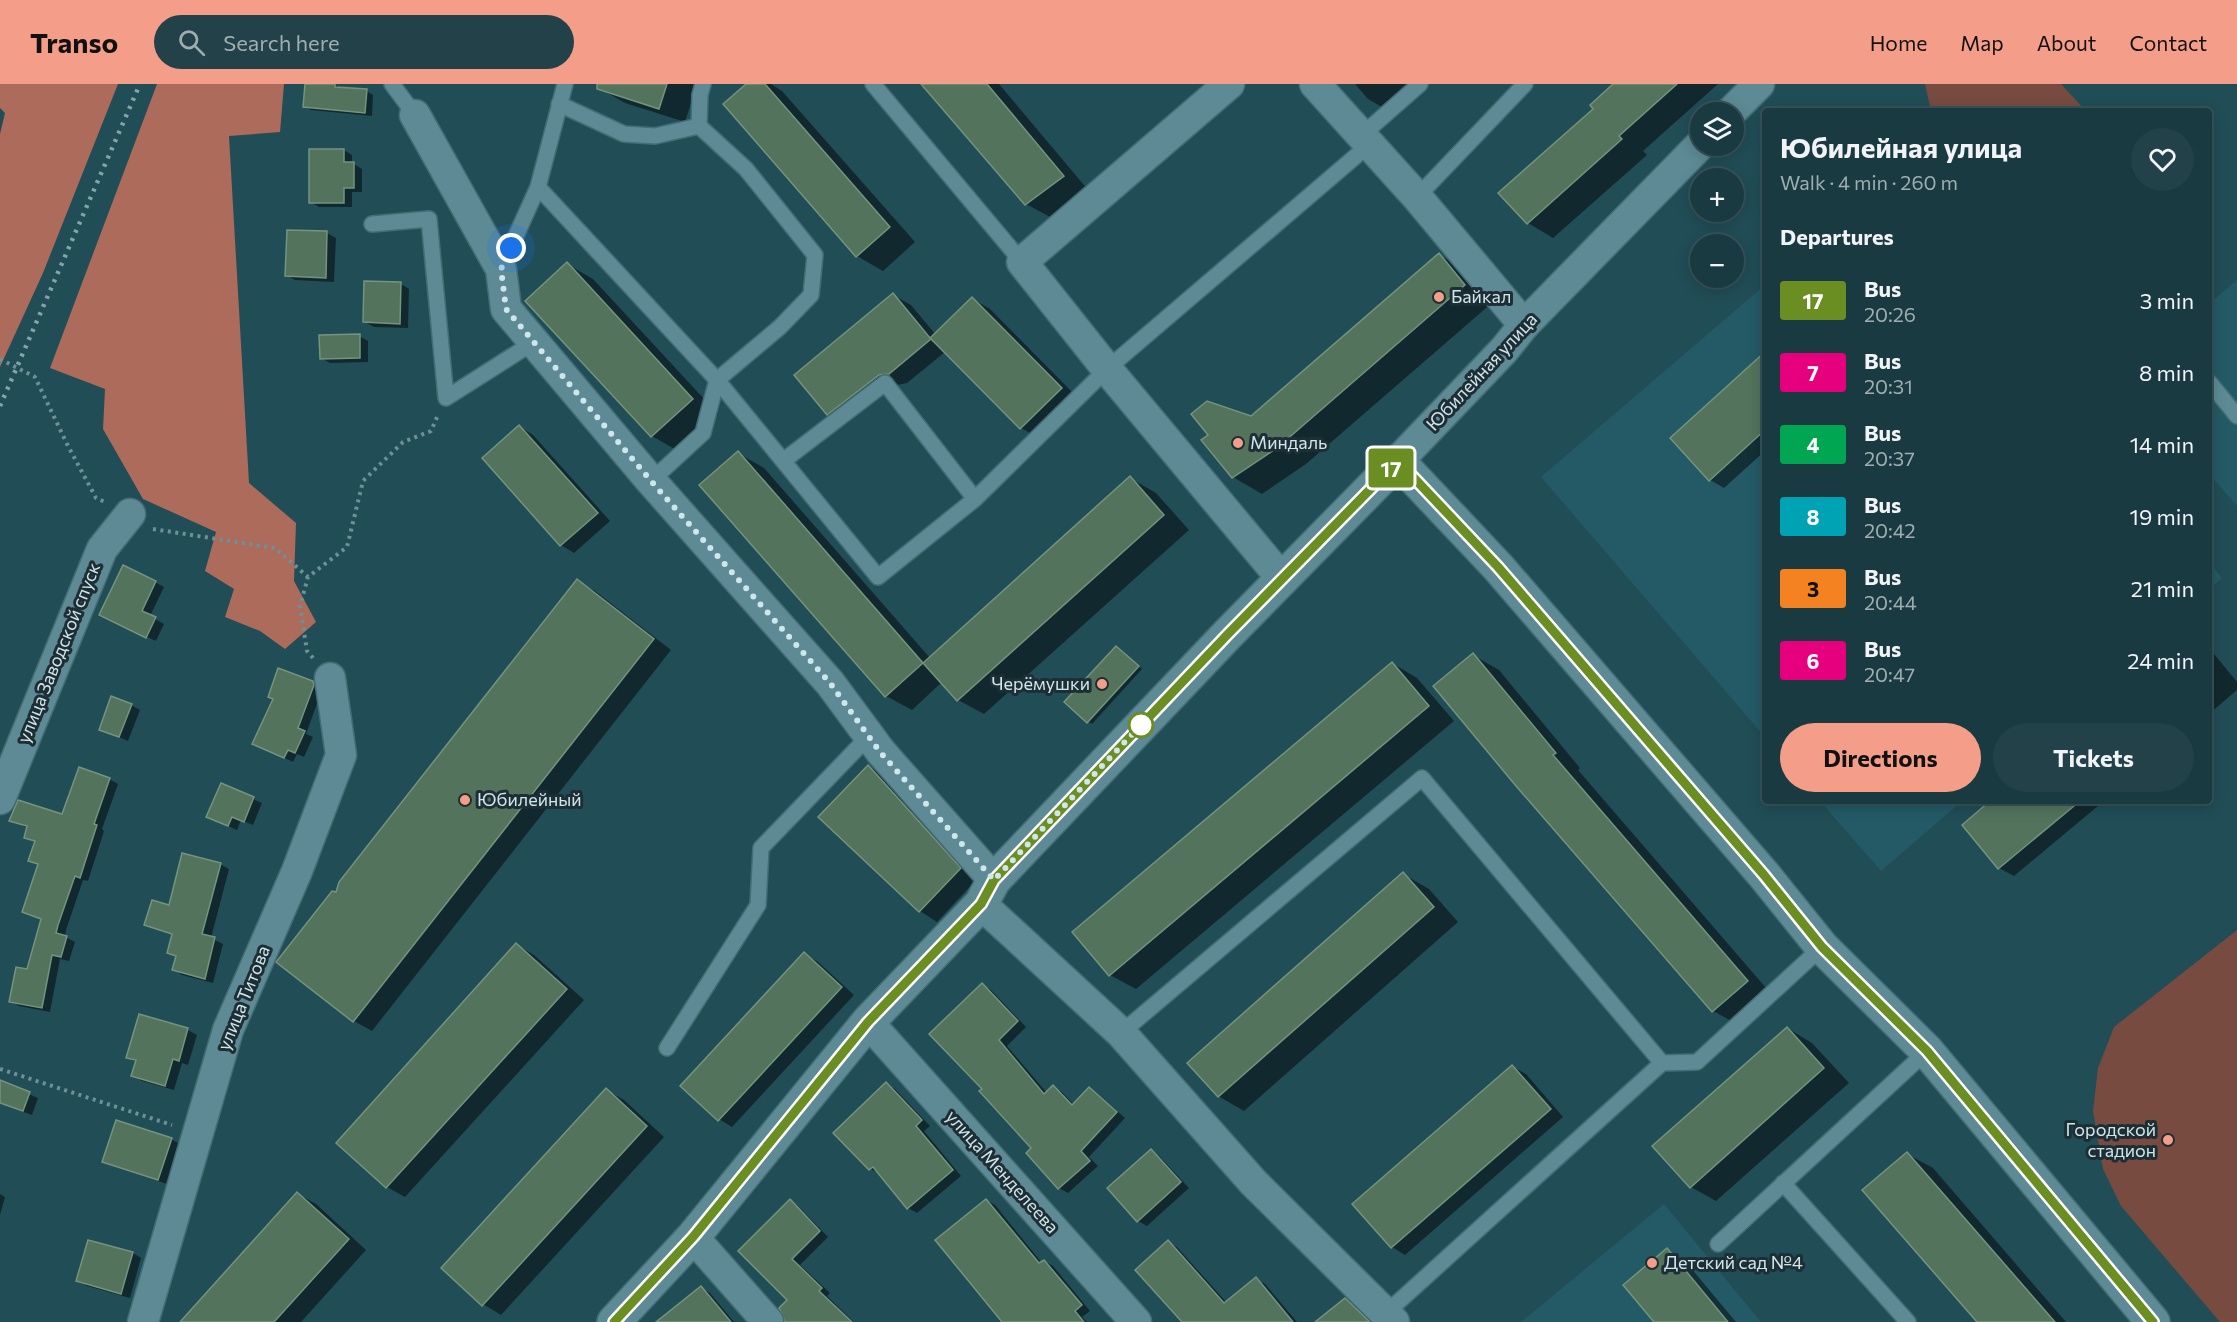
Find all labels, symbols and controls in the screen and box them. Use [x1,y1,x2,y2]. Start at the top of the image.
search box [154,15,574,69]
text: Transo [30,25,118,59]
icon: search [175,26,208,59]
text: Search here [223,29,340,56]
text: Home [1870,30,1927,55]
text: Map [1960,30,2004,55]
text: About [2037,30,2096,55]
text: Contact [2129,30,2207,55]
map controls [1690,102,1744,288]
button: layers [1690,102,1744,156]
button: heart [2131,128,2194,191]
text: Юбилейная улица [1780,130,2022,164]
button: + [1690,168,1744,222]
text: Walk · 4 min · 260 m [1780,170,1958,194]
text: Departures [1780,223,1894,250]
your location [496,233,526,263]
button: − [1690,234,1744,288]
text: Bus [1864,275,1901,302]
place label: Байкал [1451,285,1511,307]
text: 3 min [2140,287,2194,314]
text: 17 [1802,288,1824,313]
marker: Байкал [1432,290,1446,304]
text: 20:26 [1864,302,1916,326]
street label: Юбилейная улица [1421,308,1541,435]
text: Bus [1864,347,1901,374]
text: 8 min [2139,359,2194,386]
text: 7 [1807,360,1819,385]
text: 20:31 [1864,374,1913,398]
text: Bus [1864,419,1901,446]
place label: Миндаль [1250,431,1327,453]
text: 14 min [2130,431,2194,458]
text: 4 [1807,432,1819,457]
marker: Миндаль [1231,436,1245,450]
text: 20:37 [1864,446,1915,470]
line badge: 17 [1364,448,1418,488]
text: 17 [1380,456,1402,481]
text: Bus [1864,491,1901,518]
text: 19 min [2130,503,2194,530]
text: 8 [1807,504,1820,529]
text: 20:42 [1864,518,1916,542]
street label: улица Заводской спуск [12,559,104,746]
text: Bus [1864,563,1901,590]
text: 21 min [2131,575,2194,602]
text: 3 [1807,576,1819,601]
text: 20:44 [1864,590,1917,614]
text: Bus [1864,635,1901,662]
text: 24 min [2127,647,2194,674]
text: 6 [1807,648,1819,673]
text: 20:47 [1864,662,1915,686]
place label: Черёмушки [991,672,1090,694]
marker: Черёмушки [1095,677,1109,691]
unlabelled marker [1128,712,1154,738]
button: Directions [1780,723,1981,792]
button: Tickets [1993,723,2194,792]
place label: Юбилейный [477,788,582,810]
marker: Юбилейный [458,793,472,807]
street label: улица Титова [212,942,274,1053]
street label: улица Менделеева [942,1105,1064,1237]
place label: Городской стадион [2066,1118,2156,1161]
marker: Городской стадион [2161,1133,2175,1147]
place label: Детский сад №4 [1664,1251,1803,1273]
marker: Детский сад №4 [1645,1256,1659,1270]

